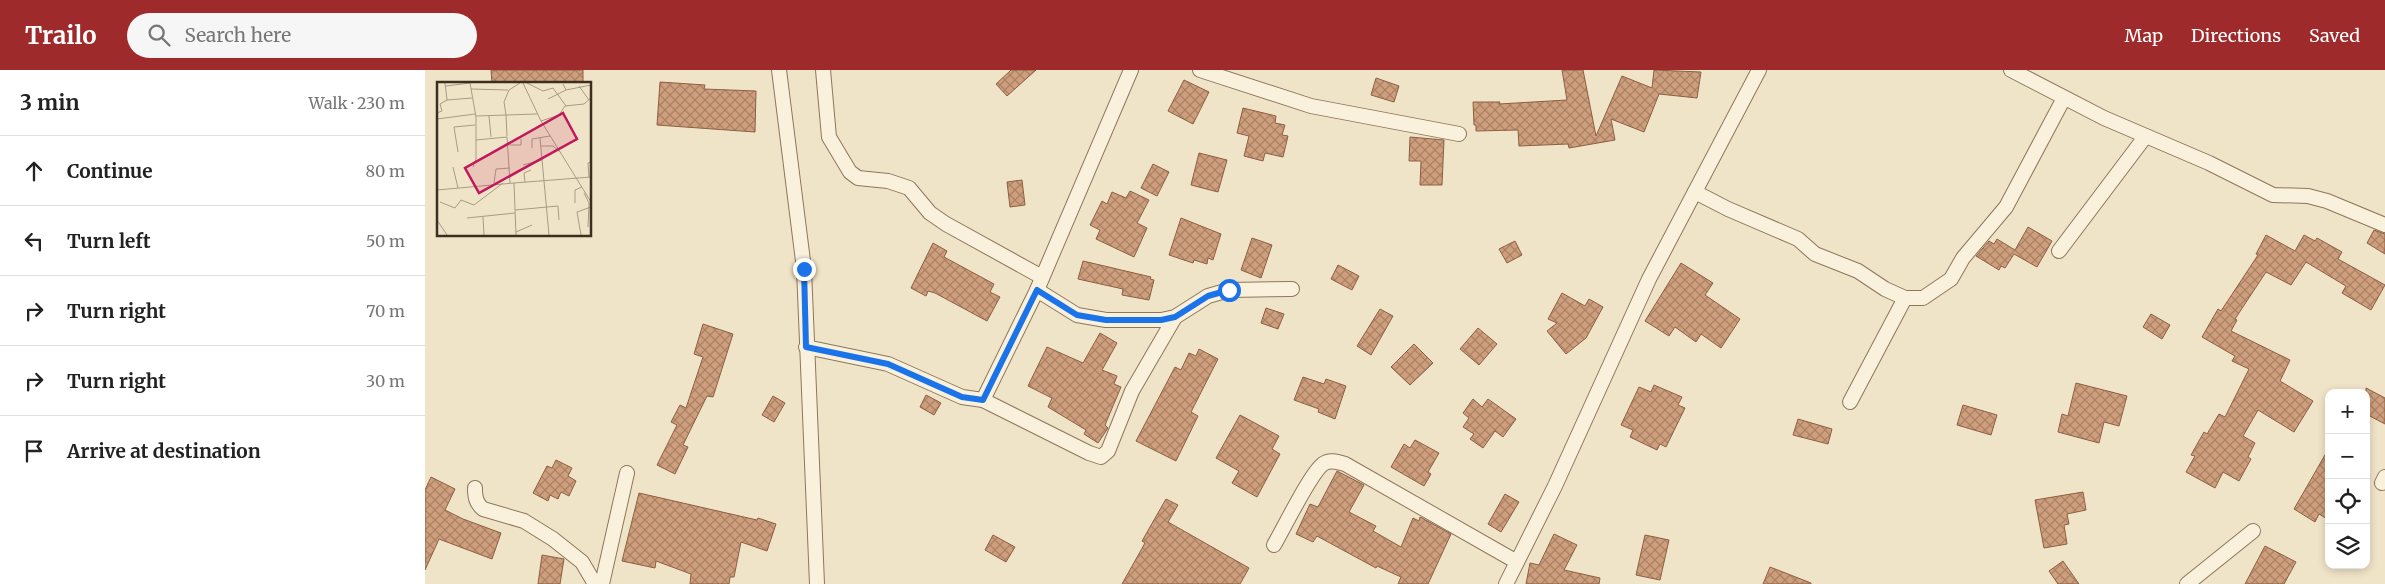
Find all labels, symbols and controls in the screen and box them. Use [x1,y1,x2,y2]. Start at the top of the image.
search box [127,13,477,58]
text: Trailo [25,20,97,51]
icon: search [145,21,173,49]
text: Search here [185,23,291,47]
text: Map [2125,24,2163,47]
text: Directions [2191,24,2281,47]
text: Saved [2309,24,2360,47]
inset map [437,82,591,236]
text: 3 min [20,89,79,116]
text: Walk · 230 m [309,93,405,113]
icon: ahead [20,157,48,185]
text: Continue [67,159,153,183]
text: 80 m [366,161,405,181]
icon: left [20,227,48,255]
text: Turn left [67,229,151,253]
text: 50 m [366,231,405,251]
route end [793,258,816,281]
route start [1218,279,1241,302]
icon: right [20,297,48,325]
text: Turn right [67,299,166,323]
text: 70 m [366,301,405,321]
icon: right [20,367,48,395]
text: Turn right [67,369,166,393]
text: 30 m [366,371,405,391]
map controls [2325,389,2370,569]
button: + [2325,389,2370,434]
button: − [2325,434,2370,479]
icon: arrive [20,437,48,465]
text: Arrive at destination [67,439,261,463]
button: locate [2325,479,2370,524]
button: layers [2325,524,2370,569]

